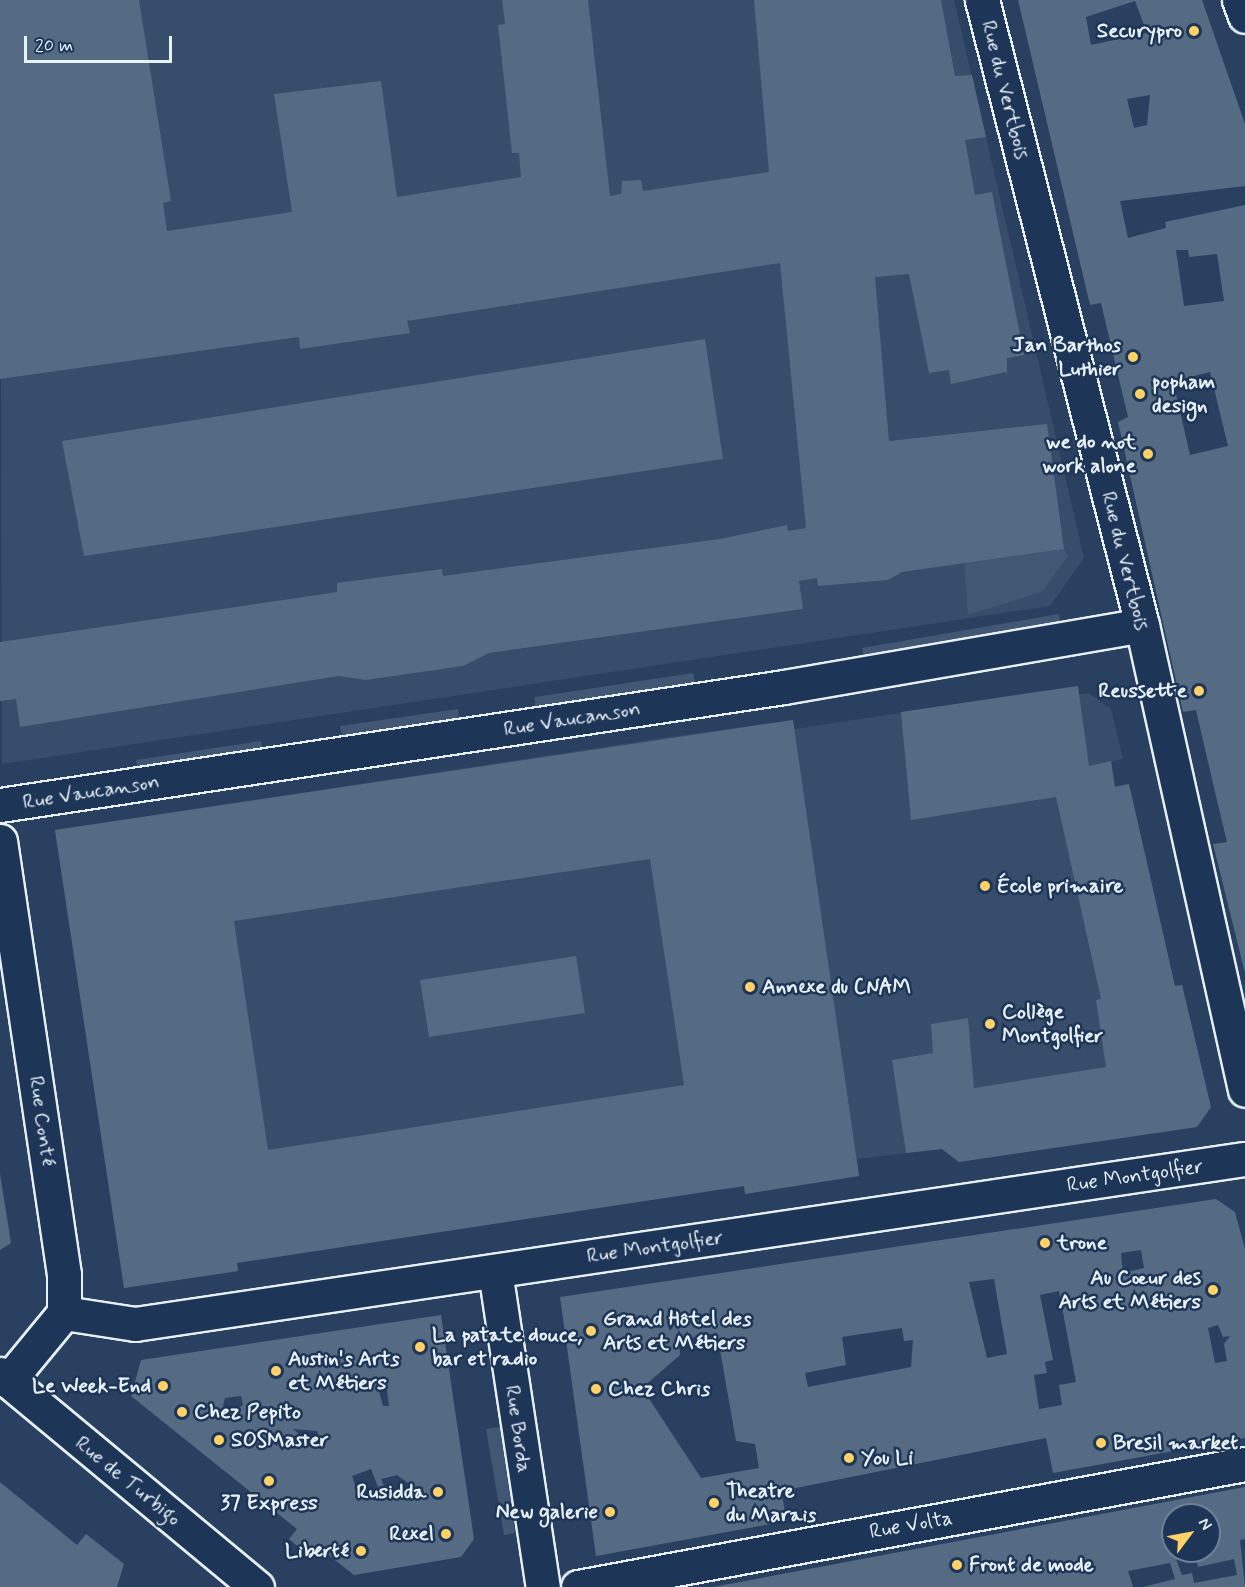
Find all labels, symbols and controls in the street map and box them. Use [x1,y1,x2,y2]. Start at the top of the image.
place label: Securypro [1097,18,1182,44]
street label: Rue du Vertbois [976,21,1034,159]
scale bar [27,24,176,62]
marker: Securypro [1187,24,1201,38]
text: 20 m [35,34,73,58]
place label: Jan Barthos Luthier [1013,332,1121,382]
marker: Jan Barthos Luthier [1126,350,1140,364]
place label: popham design [1152,369,1215,419]
marker: popham design [1133,387,1147,401]
place label: we do not work alone [1041,429,1136,479]
marker: we do not work alone [1141,447,1155,461]
street label: Rue du Vertbois [1096,492,1154,630]
place label: Reussette [1098,678,1187,704]
marker: Reussette [1192,684,1206,698]
street label: Rue Vaucanson [503,696,641,742]
street label: Rue Vaucanson [22,769,160,815]
place label: École primaire [997,873,1126,899]
marker: École primaire [978,879,992,893]
place label: Annexe du CNAM [762,974,916,1000]
marker: Annexe du CNAM [743,980,757,994]
place label: Collège Montgolfier [1002,999,1103,1049]
marker: Collège Montgolfier [983,1017,997,1031]
street label: Rue Conté [23,1074,61,1168]
street label: Rue Montgolfier [1065,1154,1205,1198]
street label: Rue Montgolfier [585,1225,725,1269]
place label: trone [1057,1230,1107,1256]
marker: trone [1038,1236,1052,1250]
place label: Au Cœur des Arts et Métiers [1060,1265,1201,1315]
marker: Au Cœur des Arts et Métiers [1206,1283,1220,1297]
place label: Grand Hôtel des Arts et Métiers [603,1306,753,1356]
place label: La patate douce, bar et radio [432,1322,572,1372]
marker: Grand Hôtel des Arts et Métiers [584,1324,598,1338]
marker: La patate douce, bar et radio [413,1340,427,1354]
place label: Austin's Arts et Métiers [288,1346,397,1396]
marker: Austin's Arts et Métiers [269,1364,283,1378]
place label: Le Week-End [29,1373,151,1399]
place label: Chez Chris [608,1376,710,1402]
marker: Le Week-End [156,1379,170,1393]
marker: Chez Chris [589,1382,603,1396]
street label: Rue Borda [499,1383,537,1475]
place label: Chez Pepito [194,1399,299,1425]
marker: Chez Pepito [175,1405,189,1419]
place label: SOSMaster [231,1427,329,1453]
place label: Bresil market [1113,1430,1236,1456]
street label: Rue de Turbigo [72,1432,184,1530]
marker: SOSMaster [212,1433,226,1447]
marker: Bresil market [1094,1436,1108,1450]
place label: You Li [861,1445,913,1471]
marker: You Li [842,1451,856,1465]
marker: 37 Express [262,1474,276,1488]
place label: Theatre du Marais [726,1478,811,1528]
place label: Rusidda [356,1479,426,1505]
marker: Rusidda [431,1485,445,1499]
place label: 37 Express [220,1490,318,1516]
marker: Theatre du Marais [707,1496,721,1510]
place label: New galerie [495,1499,598,1525]
north arrow [1161,1503,1221,1563]
marker: New galerie [603,1505,617,1519]
street label: Rue Volta [868,1505,954,1545]
text: N [1193,1514,1217,1534]
place label: Rexel [389,1521,434,1547]
marker: Rexel [439,1527,453,1541]
place label: Liberté [285,1538,349,1564]
marker: Liberté [354,1544,368,1558]
place label: Front de mode [969,1552,1092,1578]
marker: Front de mode [950,1558,964,1572]

